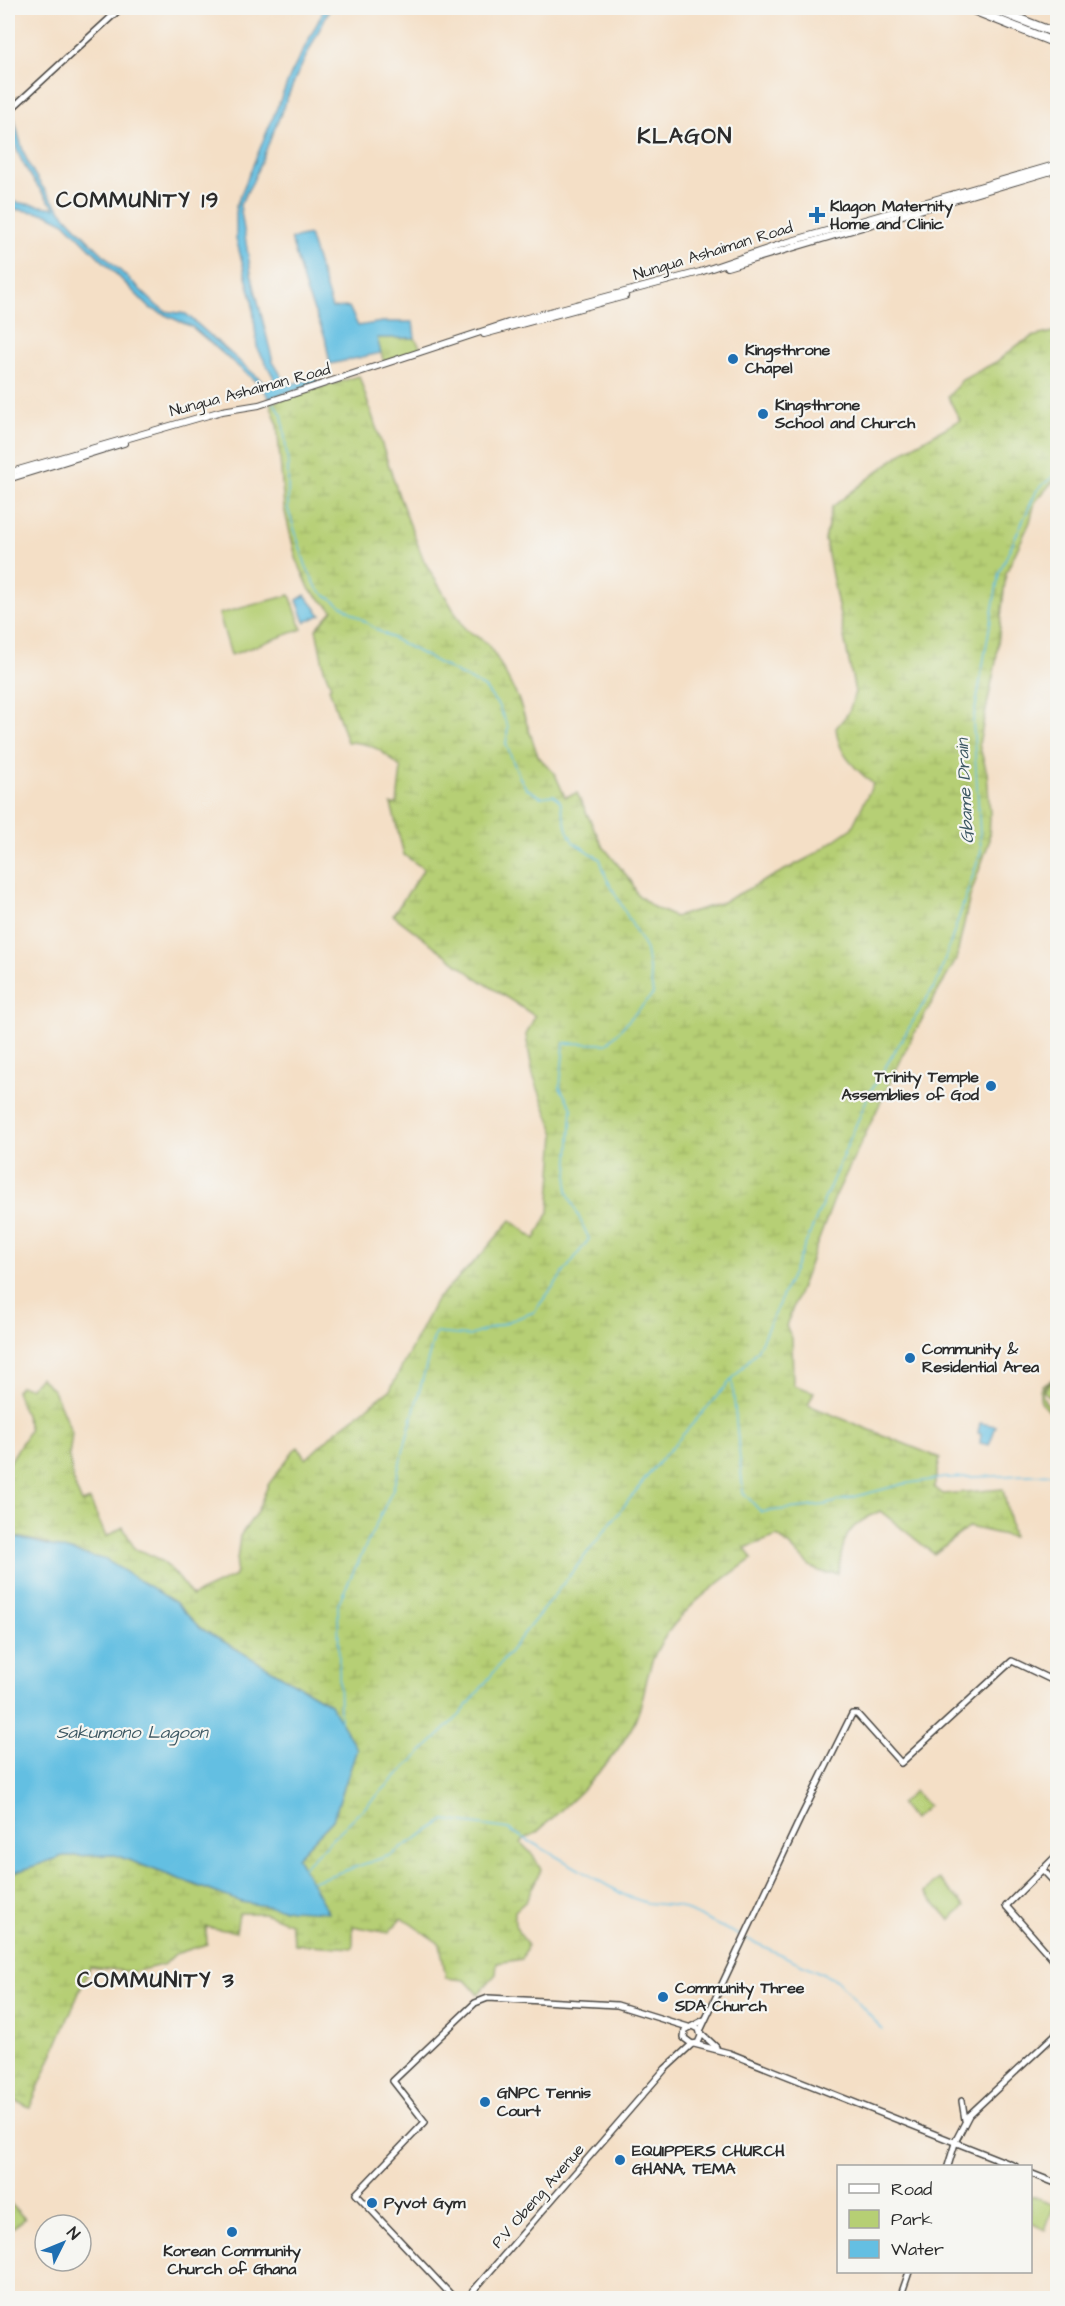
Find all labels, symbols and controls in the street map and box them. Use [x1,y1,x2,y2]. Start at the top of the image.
district label: KLAGON [637,121,733,152]
district label: COMMUNITY 19 [56,185,220,216]
place label: Klagon Maternity Home and Clinic [830,195,953,235]
marker: Klagon Maternity Home and Clinic [808,206,826,224]
street label: Nungua Ashaiman Road [631,216,796,287]
place label: Kingsthrone Chapel [745,339,831,379]
marker: Kingsthrone Chapel [726,352,740,366]
street label: Nungua Ashaiman Road [167,358,333,423]
place label: Kingsthrone School and Church [774,394,916,434]
marker: Kingsthrone School and Church [756,407,770,421]
water label: Gbame Drain [950,736,980,844]
place label: Trinity Temple Assemblies of God [841,1066,980,1106]
marker: Trinity Temple Assemblies of God [984,1079,998,1093]
place label: Community & Residential Area [922,1338,1040,1378]
marker: Community & Residential Area [903,1351,917,1365]
water label: Sakumono Lagoon [56,1720,210,1746]
district label: COMMUNITY 3 [77,1965,235,1996]
place label: Community Three SDA Church [674,1977,805,2017]
marker: Community Three SDA Church [656,1990,670,2004]
place label: GNPC Tennis Court [497,2082,591,2122]
marker: GNPC Tennis Court [478,2095,492,2109]
street label: P.V Obeng Avenue [486,2139,591,2254]
place label: EQUIPPERS CHURCH GHANA, TEMA [632,2140,785,2180]
marker: EQUIPPERS CHURCH GHANA, TEMA [613,2153,627,2167]
legend [837,2165,1032,2273]
text: Road [891,2177,932,2202]
place label: Pyvot Gym [384,2192,466,2215]
marker: Pyvot Gym [365,2196,379,2210]
text: Park [891,2207,933,2232]
north arrow [33,2213,93,2273]
text: N [62,2222,85,2245]
marker: Korean Community Church of Ghana [225,2225,239,2239]
text: Water [891,2237,944,2262]
place label: Korean Community Church of Ghana [163,2240,301,2280]

